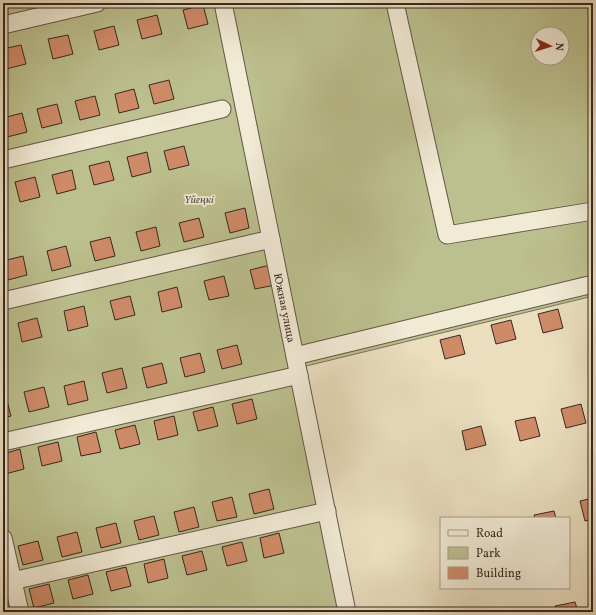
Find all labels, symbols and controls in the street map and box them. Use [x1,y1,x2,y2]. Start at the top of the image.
north arrow [530,26,570,66]
text: N [551,42,566,51]
park label: Үйеңкі [184,193,214,208]
street label: Южная улица [269,272,298,345]
legend [440,517,570,589]
text: Road [476,526,503,542]
text: Park [476,546,501,562]
text: Building [476,566,521,582]

